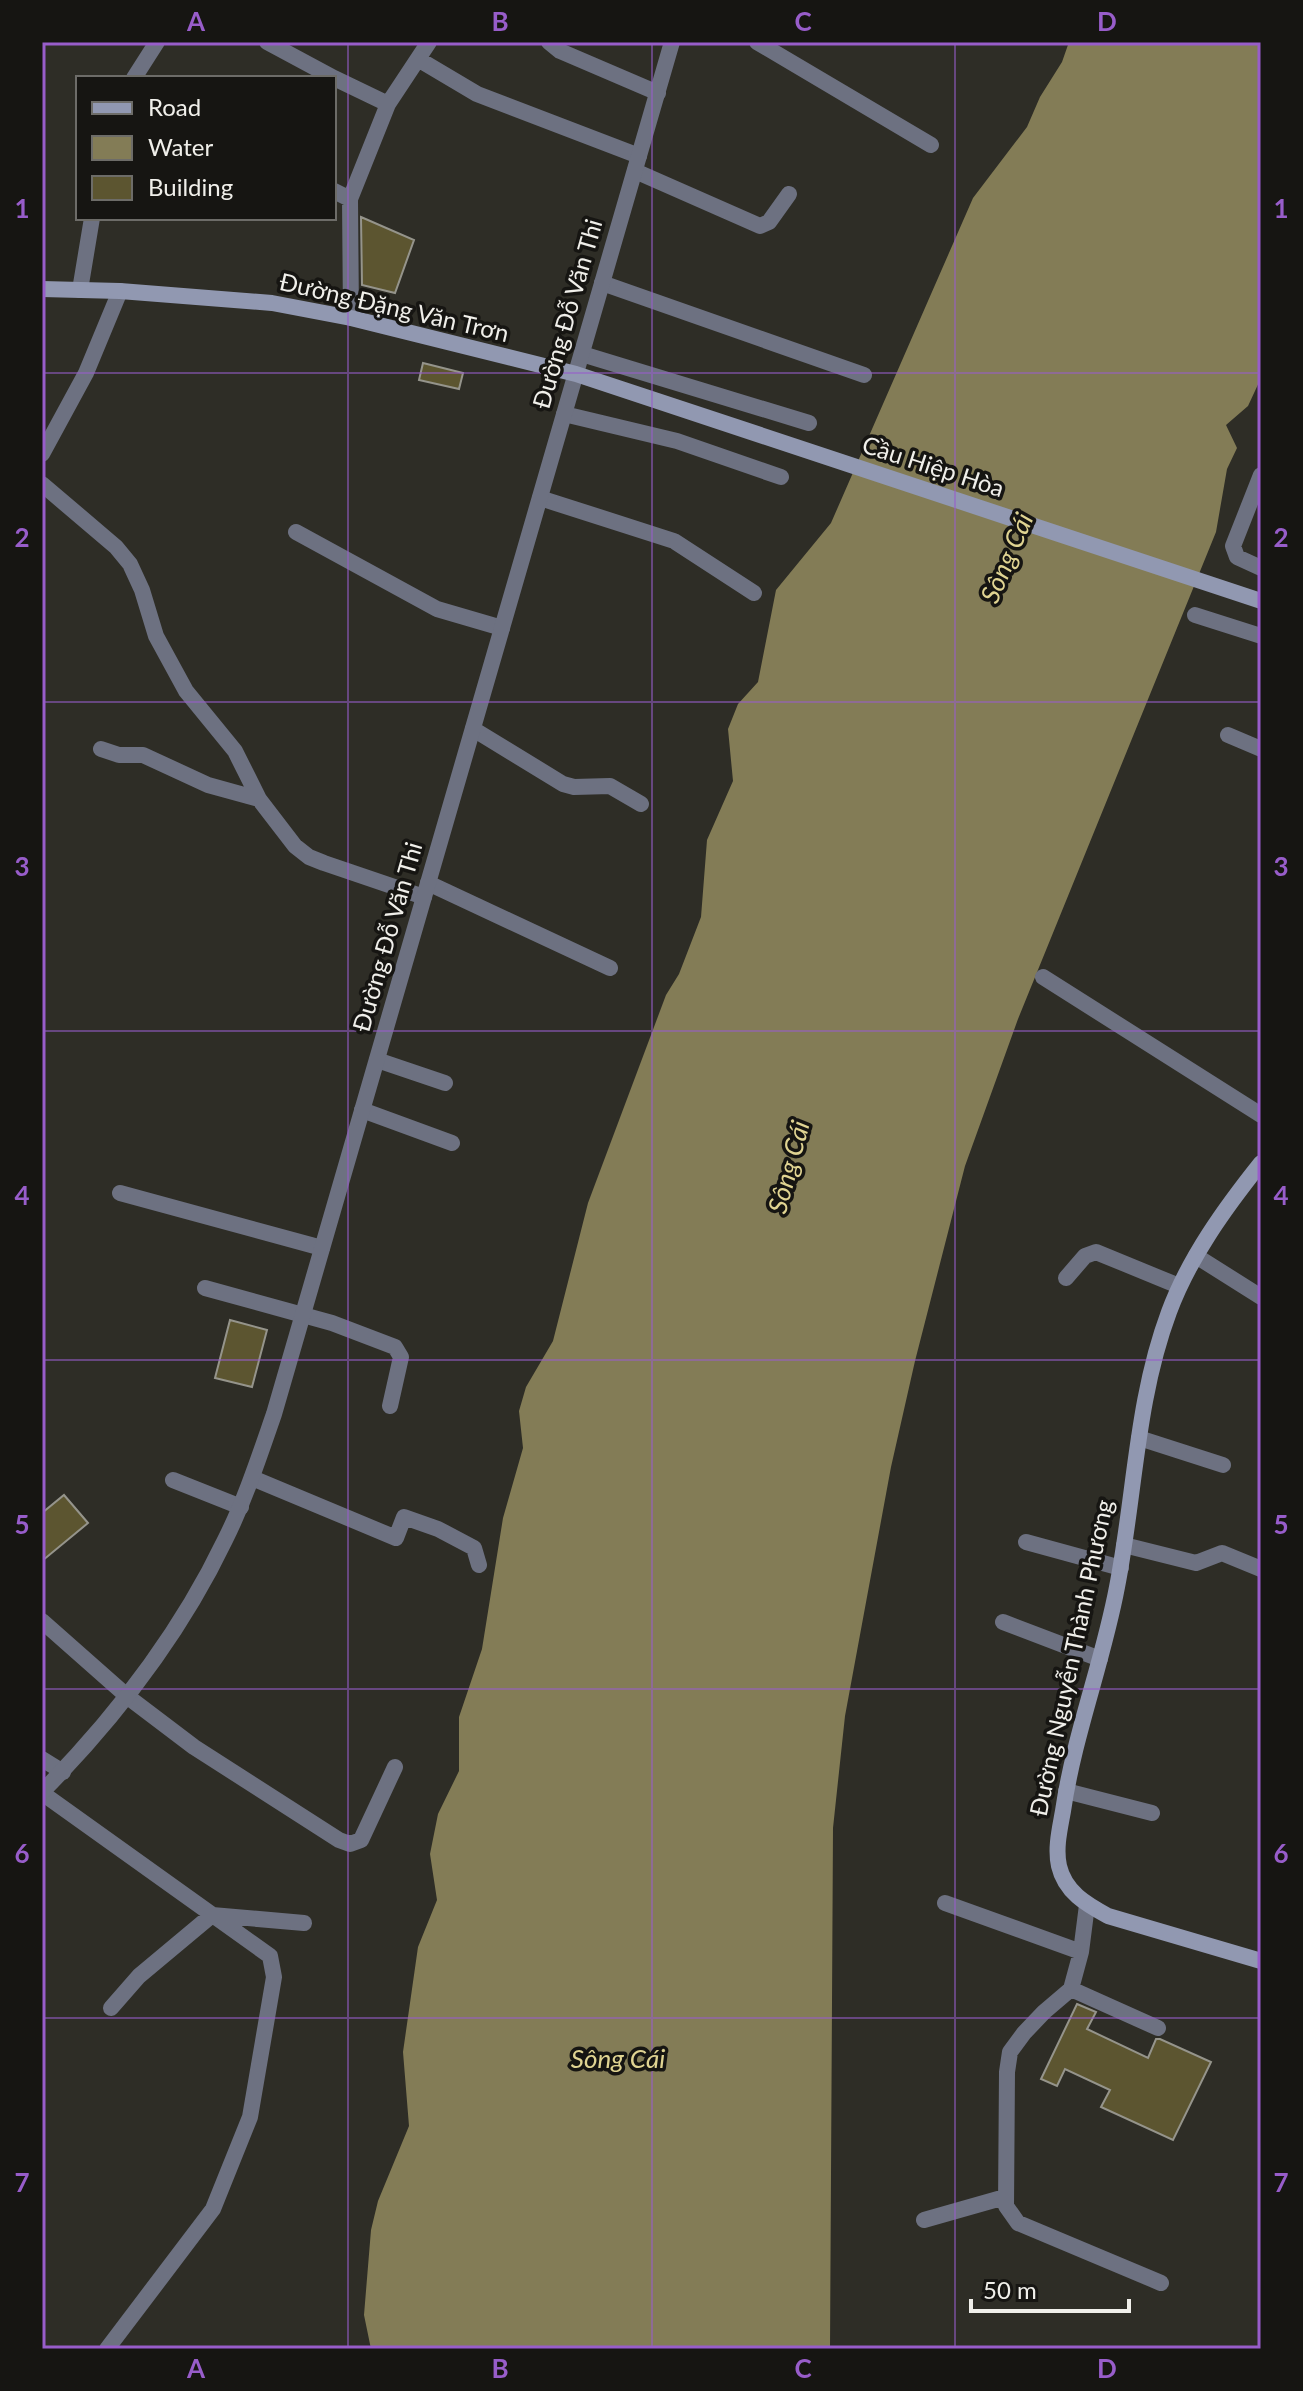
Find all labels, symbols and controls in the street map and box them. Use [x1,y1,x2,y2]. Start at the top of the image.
text: A [186,5,206,37]
text: B [491,5,509,37]
text: C [794,5,812,37]
text: D [1097,5,1117,37]
legend [76,76,336,220]
text: Road [148,92,201,121]
text: Water [148,132,213,161]
text: Building [148,172,233,201]
text: 1 [14,192,30,224]
text: 1 [1273,192,1289,224]
street label: Đường Đỗ Văn Thi [526,215,607,412]
street label: Đường Đặng Văn Trơn [277,266,512,347]
street label: Cầu Hiệp Hòa [859,429,1008,502]
water label: Sông Cái [973,508,1039,607]
text: 2 [14,521,30,553]
text: 2 [1273,521,1289,553]
street label: Đường Đỗ Văn Thi [346,838,427,1035]
text: 3 [14,850,30,882]
text: 3 [1273,850,1289,882]
water label: Sông Cái [760,1117,816,1216]
text: 4 [14,1179,30,1211]
text: 4 [1273,1179,1289,1211]
street label: Đường Nguyễn Thành Phương [1023,1497,1118,1819]
text: 5 [14,1508,30,1540]
text: 5 [1273,1508,1289,1540]
text: 6 [14,1837,30,1869]
text: 6 [1273,1837,1289,1869]
water label: Sông Cái [571,2042,665,2074]
text: 7 [14,2166,30,2198]
text: 7 [1273,2166,1289,2198]
scale bar [971,2263,1129,2313]
text: 50 m [983,2275,1037,2304]
text: A [186,2352,206,2384]
text: B [491,2352,509,2384]
text: C [794,2352,812,2384]
text: D [1097,2352,1117,2384]

